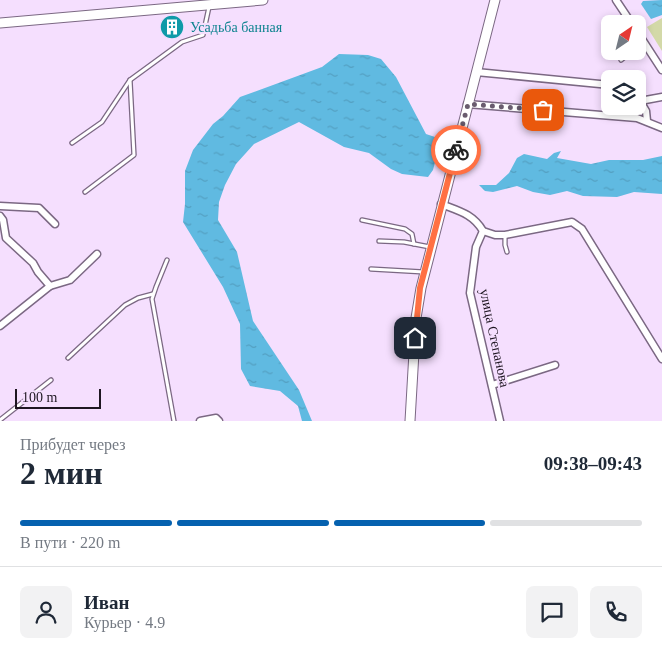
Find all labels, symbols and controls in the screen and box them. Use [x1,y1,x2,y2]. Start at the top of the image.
building icon: Усадьба банная [159,14,185,40]
north arrow [601,15,646,60]
map controls [601,15,646,115]
place label: Усадьба банная [190,20,283,35]
button: layers [601,70,646,115]
pin [522,89,564,131]
icon: bag [529,96,557,124]
courier [431,125,481,175]
icon: bike [442,136,470,164]
street label: улица Степанова [477,287,512,390]
pin [394,317,436,359]
icon: home [401,324,429,352]
scale bar [15,386,101,409]
text: 100 m [22,390,57,405]
text: Прибудет через [20,436,126,453]
text: 09:38–09:43 [544,453,642,474]
text: 2 мин [20,455,103,491]
text: В пути · 220 m [20,534,121,551]
button: person [20,586,72,638]
button: chat [526,586,578,638]
button: phone [590,586,642,638]
text: Иван [84,592,130,613]
text: Курьер · 4.9 [84,614,165,631]

